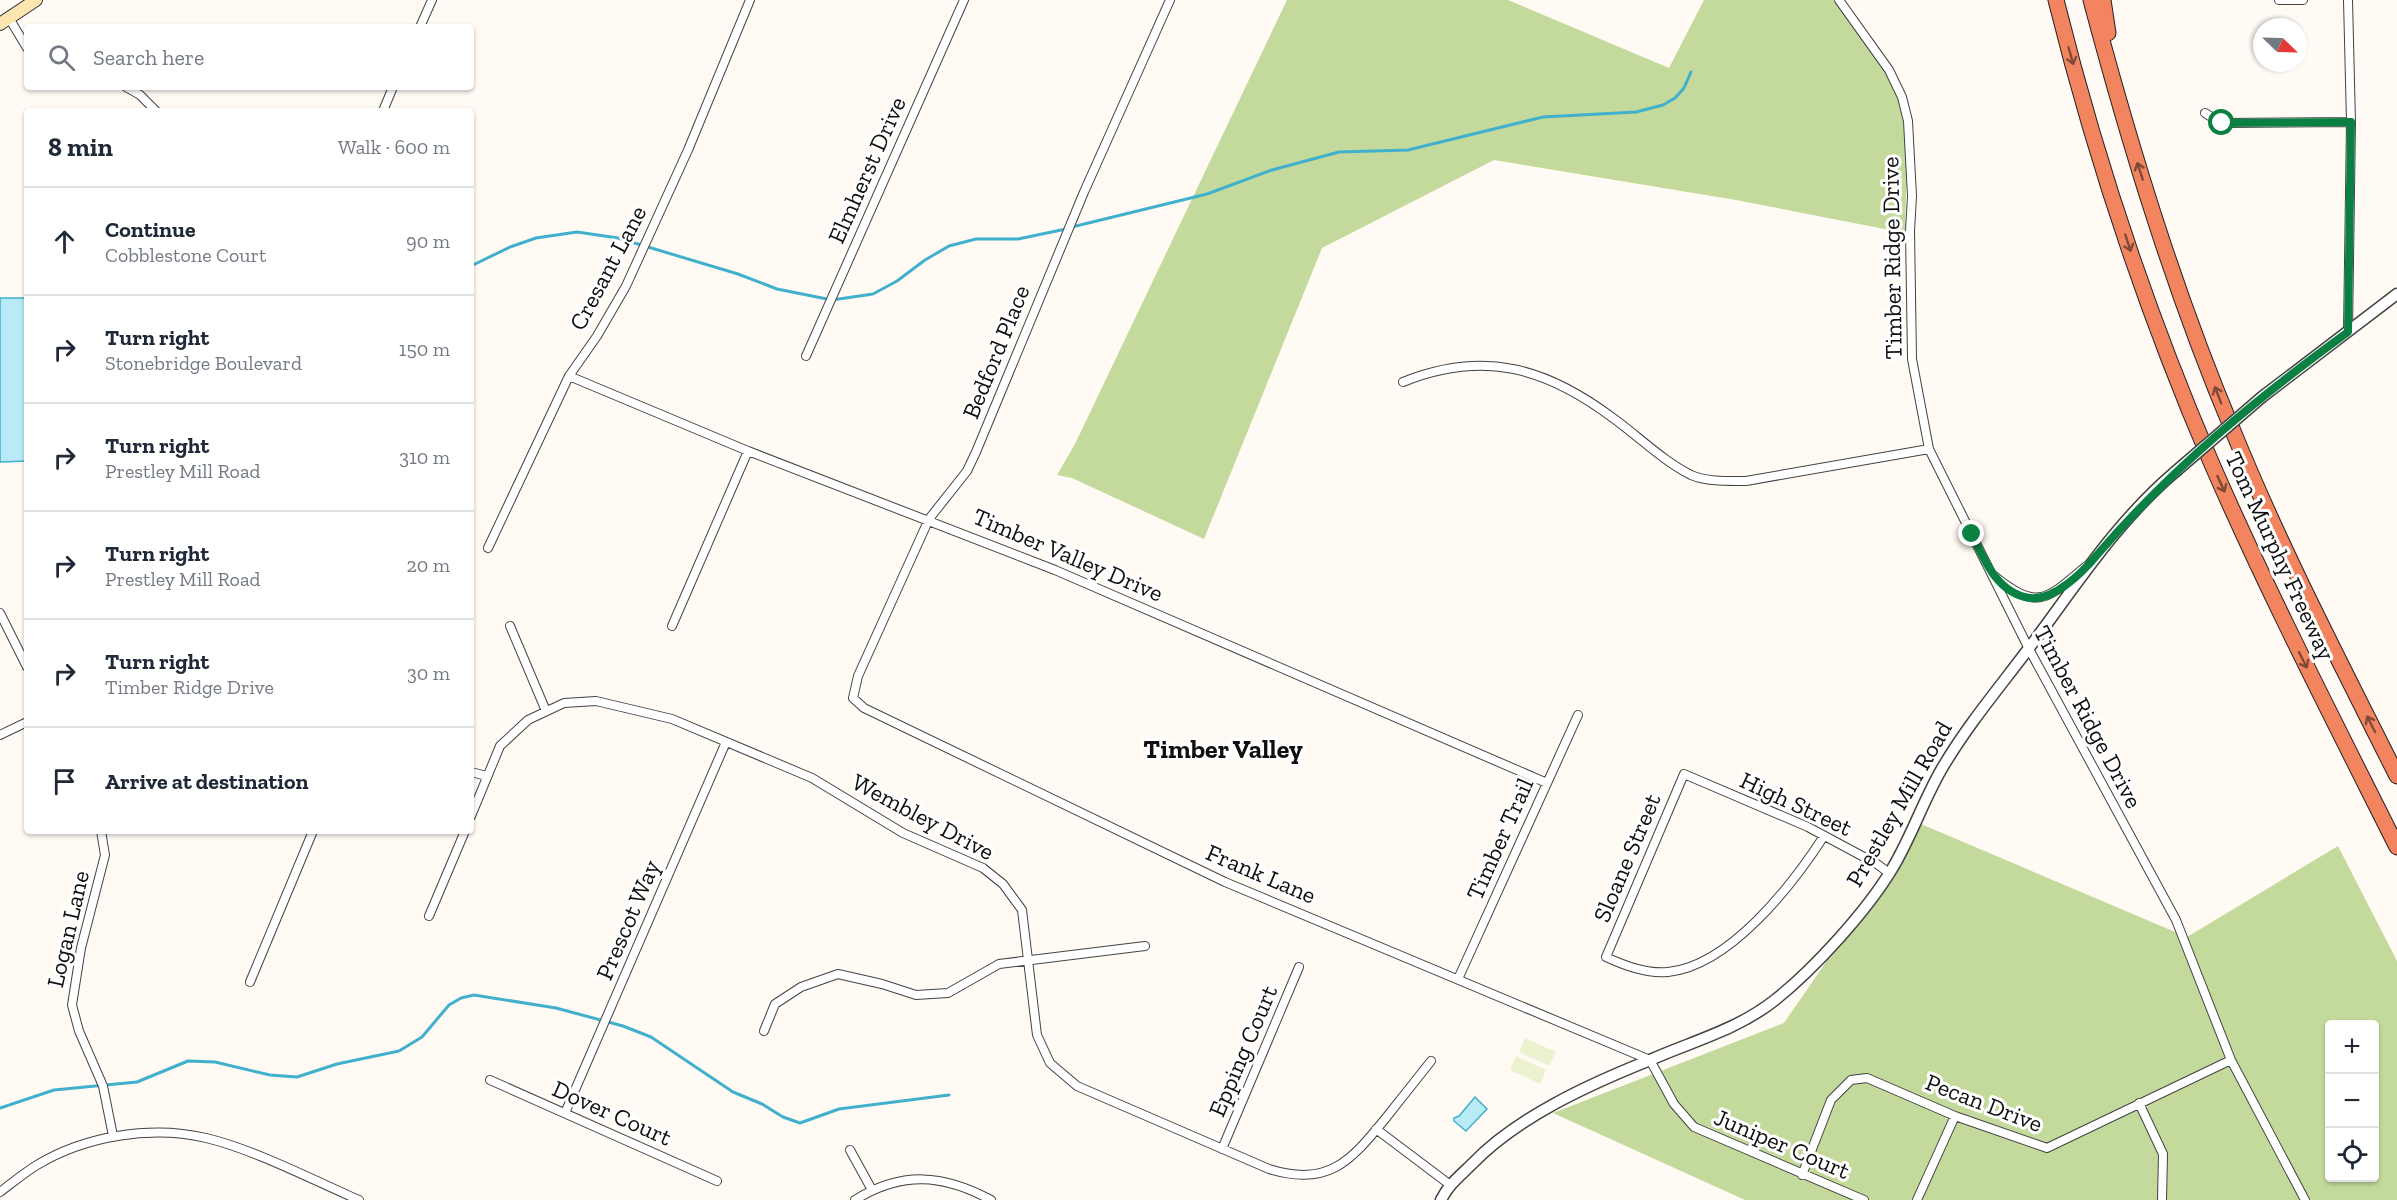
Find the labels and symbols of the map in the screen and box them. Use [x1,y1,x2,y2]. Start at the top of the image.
north arrow [2253,18,2307,72]
one-way arrow [2066,46,2077,65]
street label: Elmherst Drive [821,92,912,248]
route start [2208,109,2234,135]
street label: Timber Ridge Drive [1875,156,1908,360]
one-way arrow [2134,162,2145,181]
street label: Cresant Lane [563,201,652,335]
one-way arrow [2123,233,2134,252]
street label: Bedford Place [956,281,1035,423]
one-way arrow [2212,386,2223,404]
street label: Tom Murphy Freeway [2219,447,2342,665]
one-way arrow [2216,474,2227,492]
street label: Timber Valley Drive [969,501,1168,608]
route end [1958,520,1984,546]
street label: Timber Ridge Drive [2028,620,2149,813]
one-way arrow [2298,651,2309,669]
one-way arrow [2364,715,2376,733]
street label: Prestley Mill Road [1839,716,1958,892]
district label: Timber Valley [1143,733,1303,765]
street label: High Street [1736,765,1857,842]
street label: Wembley Drive [847,767,999,866]
street label: Timber Trail [1460,773,1539,904]
street label: Sloane Street [1586,789,1667,926]
street label: Frank Lane [1202,837,1320,910]
street label: Prescot Way [589,855,666,984]
street label: Logan Lane [40,868,95,990]
street label: Epping Court [1202,981,1283,1121]
street label: Pecan Drive [1922,1067,2047,1138]
street label: Dover Court [548,1073,676,1152]
street label: Juniper Court [1710,1102,1854,1185]

